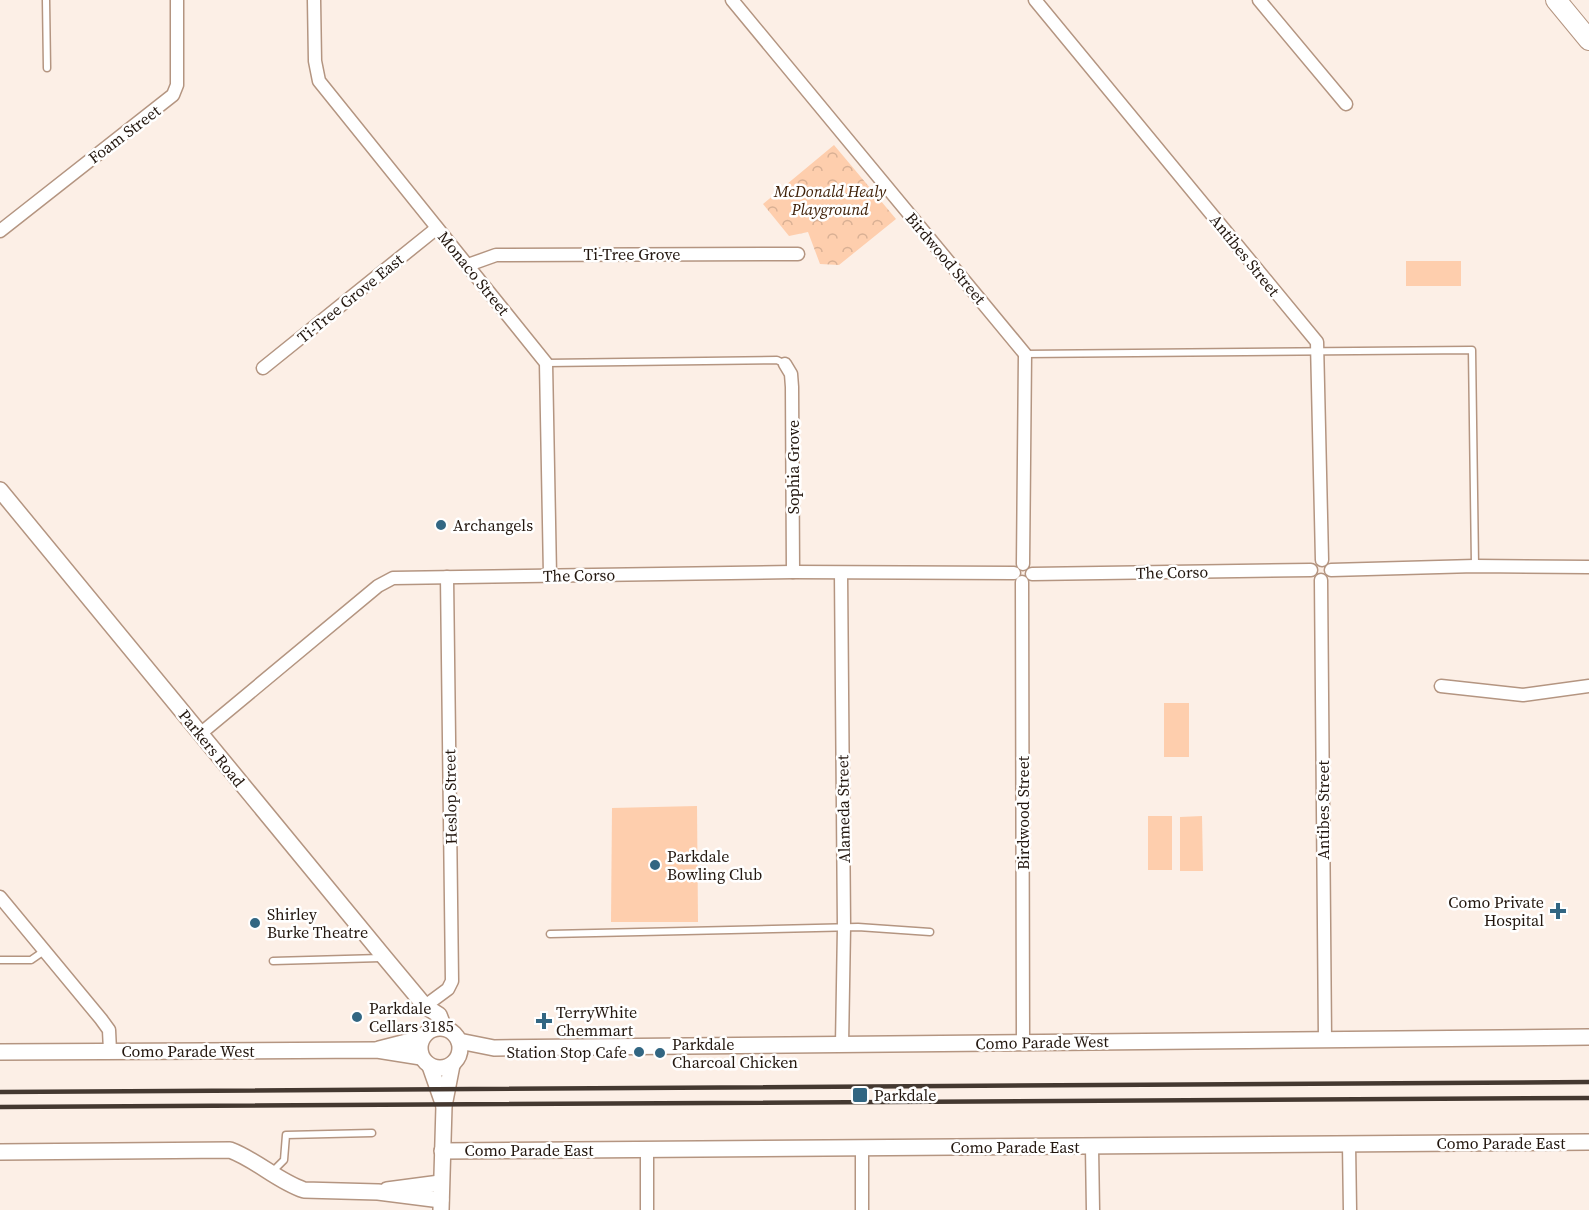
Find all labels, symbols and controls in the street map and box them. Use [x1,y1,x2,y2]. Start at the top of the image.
street label: Foam Street [83,99,165,168]
park label: McDonald Healy Playground [773,180,886,220]
street label: Birdwood Street [901,207,992,309]
street label: Antibes Street [1205,209,1285,301]
street label: Monaco Street [433,226,515,320]
street label: Ti-Tree Grove [584,243,680,265]
street label: Ti-Tree Grove East [292,248,408,348]
street label: Sophia Grove [782,420,804,514]
place label: Archangels [453,514,533,536]
marker: Archangels [434,518,448,532]
street label: The Corso [1136,560,1209,584]
street label: The Corso [543,563,616,587]
street label: Parkers Road [174,704,250,792]
street label: Heslop Street [438,748,462,845]
street label: Alameda Street [831,754,855,863]
street label: Birdwood Street [1012,755,1034,870]
street label: Antibes Street [1312,759,1334,860]
place label: Parkdale Bowling Club [667,845,762,885]
marker: Parkdale Bowling Club [648,858,662,872]
place label: Como Private Hospital [1448,891,1544,931]
marker: Como Private Hospital [1549,902,1567,920]
place label: Shirley Burke Theatre [267,903,368,943]
marker: Shirley Burke Theatre [248,916,262,930]
place label: Parkdale Cellars 3185 [369,997,454,1037]
place label: TerryWhite Chemmart [556,1001,637,1041]
marker: Parkdale Cellars 3185 [350,1010,364,1024]
marker: TerryWhite Chemmart [537,1014,551,1028]
street label: Como Parade West [975,1030,1110,1054]
place label: Parkdale Charcoal Chicken [672,1033,798,1073]
street label: Como Parade West [121,1040,255,1062]
place label: Station Stop Cafe [507,1041,627,1063]
marker: Station Stop Cafe [632,1045,646,1059]
marker: Parkdale Charcoal Chicken [653,1046,667,1060]
place label: Parkdale [874,1084,937,1106]
marker: Parkdale [851,1086,869,1104]
street label: Como Parade East [1437,1132,1566,1154]
street label: Como Parade East [951,1136,1080,1158]
street label: Como Parade East [465,1139,594,1161]

